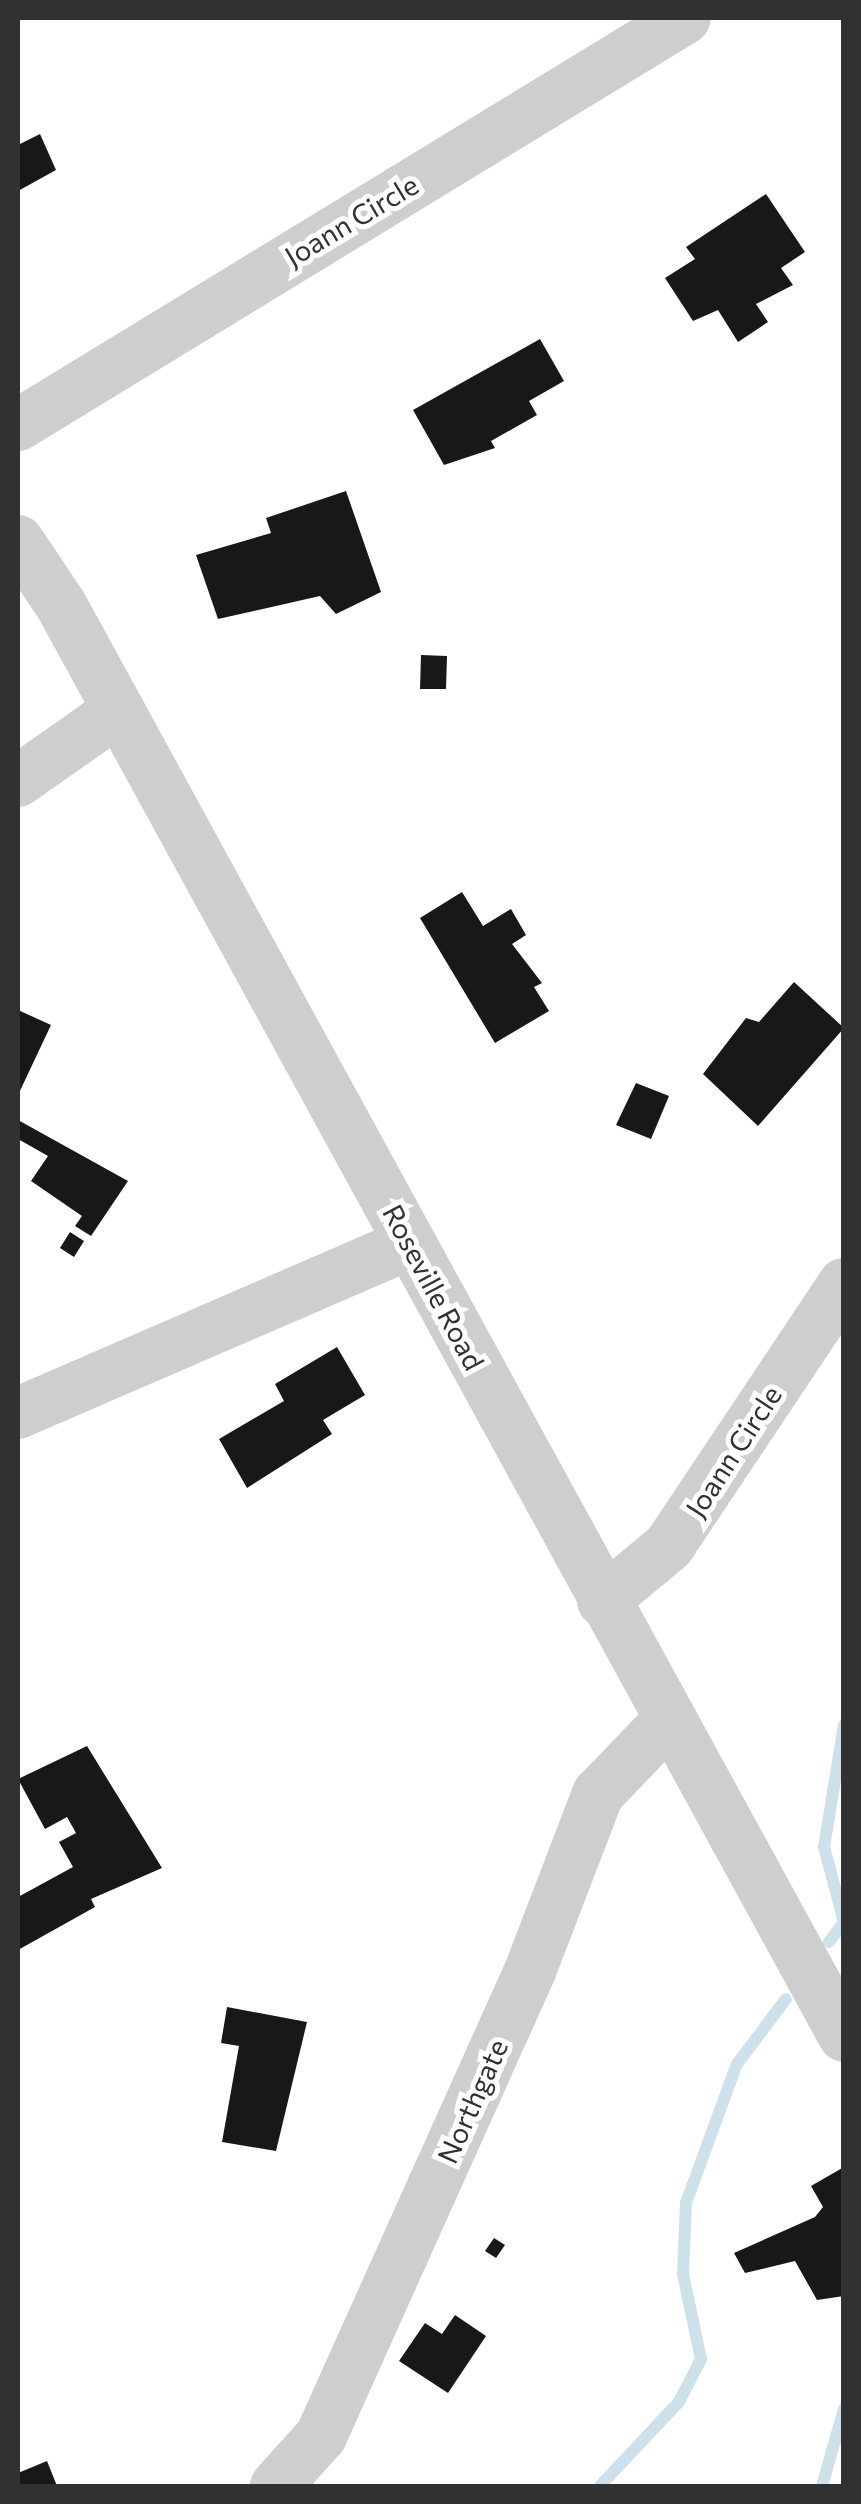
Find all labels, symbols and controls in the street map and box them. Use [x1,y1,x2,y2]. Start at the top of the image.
street label: Joann Circle [278,167,424,273]
street label: Roseville Road [376,1198,492,1376]
street label: Joann Circle [678,1379,788,1523]
street label: Northgate [430,2034,514,2168]

